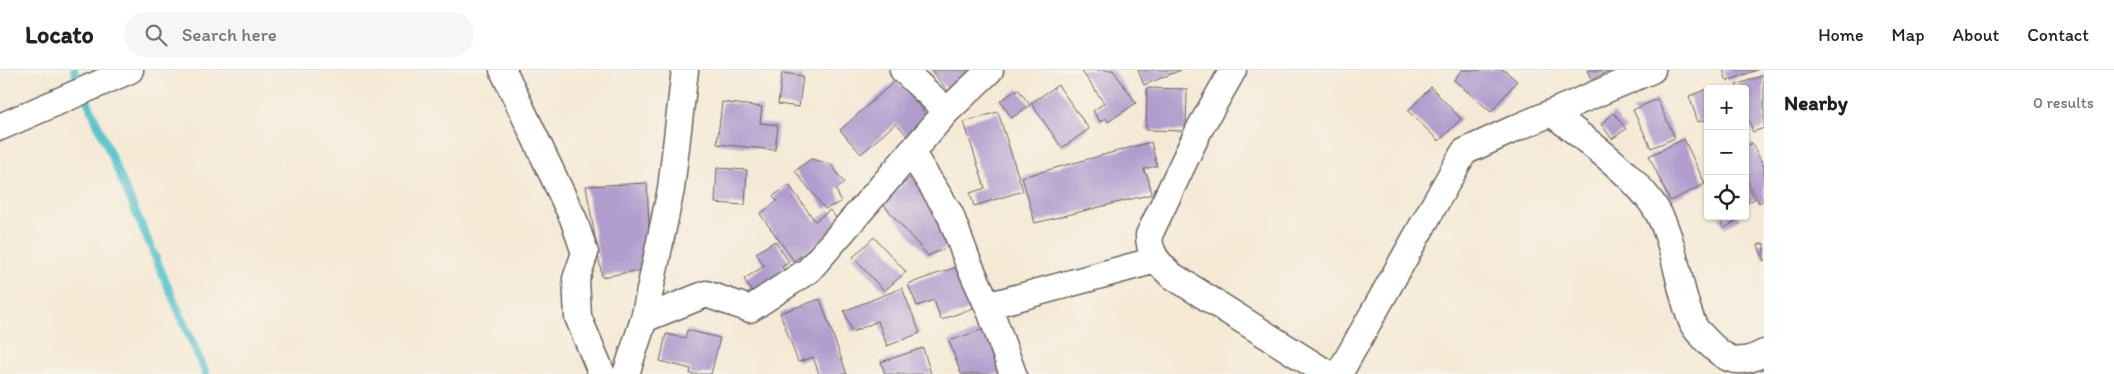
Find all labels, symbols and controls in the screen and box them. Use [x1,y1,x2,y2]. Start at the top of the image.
search box [124,12,474,57]
text: Locato [25,20,94,49]
icon: search [142,21,170,49]
text: Search here [182,23,277,46]
text: Home [1818,24,1864,46]
text: Map [1892,24,1925,46]
text: About [1953,24,1999,46]
text: Contact [2027,24,2089,46]
map controls [1704,85,1749,220]
button: + [1704,85,1749,130]
text: Nearby [1784,90,1848,115]
text: 0 results [2033,93,2094,112]
button: − [1704,130,1749,175]
button: locate [1704,175,1749,220]

